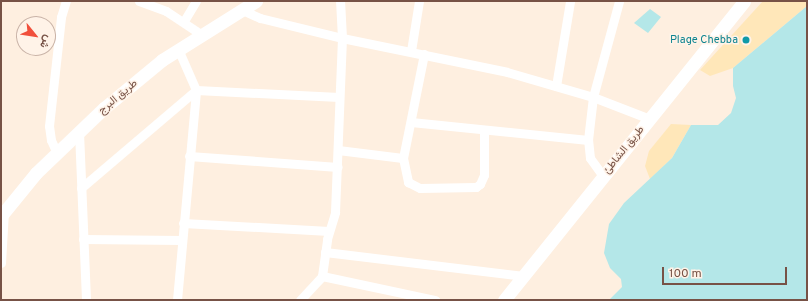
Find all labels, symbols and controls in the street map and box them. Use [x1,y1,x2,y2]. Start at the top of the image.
north arrow [16,16,56,56]
text: ش [36,32,55,51]
place label: Plage Chebba [670,33,738,47]
marker: Plage Chebba [741,35,751,45]
street label: طريق البرج [96,77,140,117]
street label: طريق الشاطئ [601,123,647,177]
scale bar [664,259,789,285]
text: 100 m [669,266,702,282]

